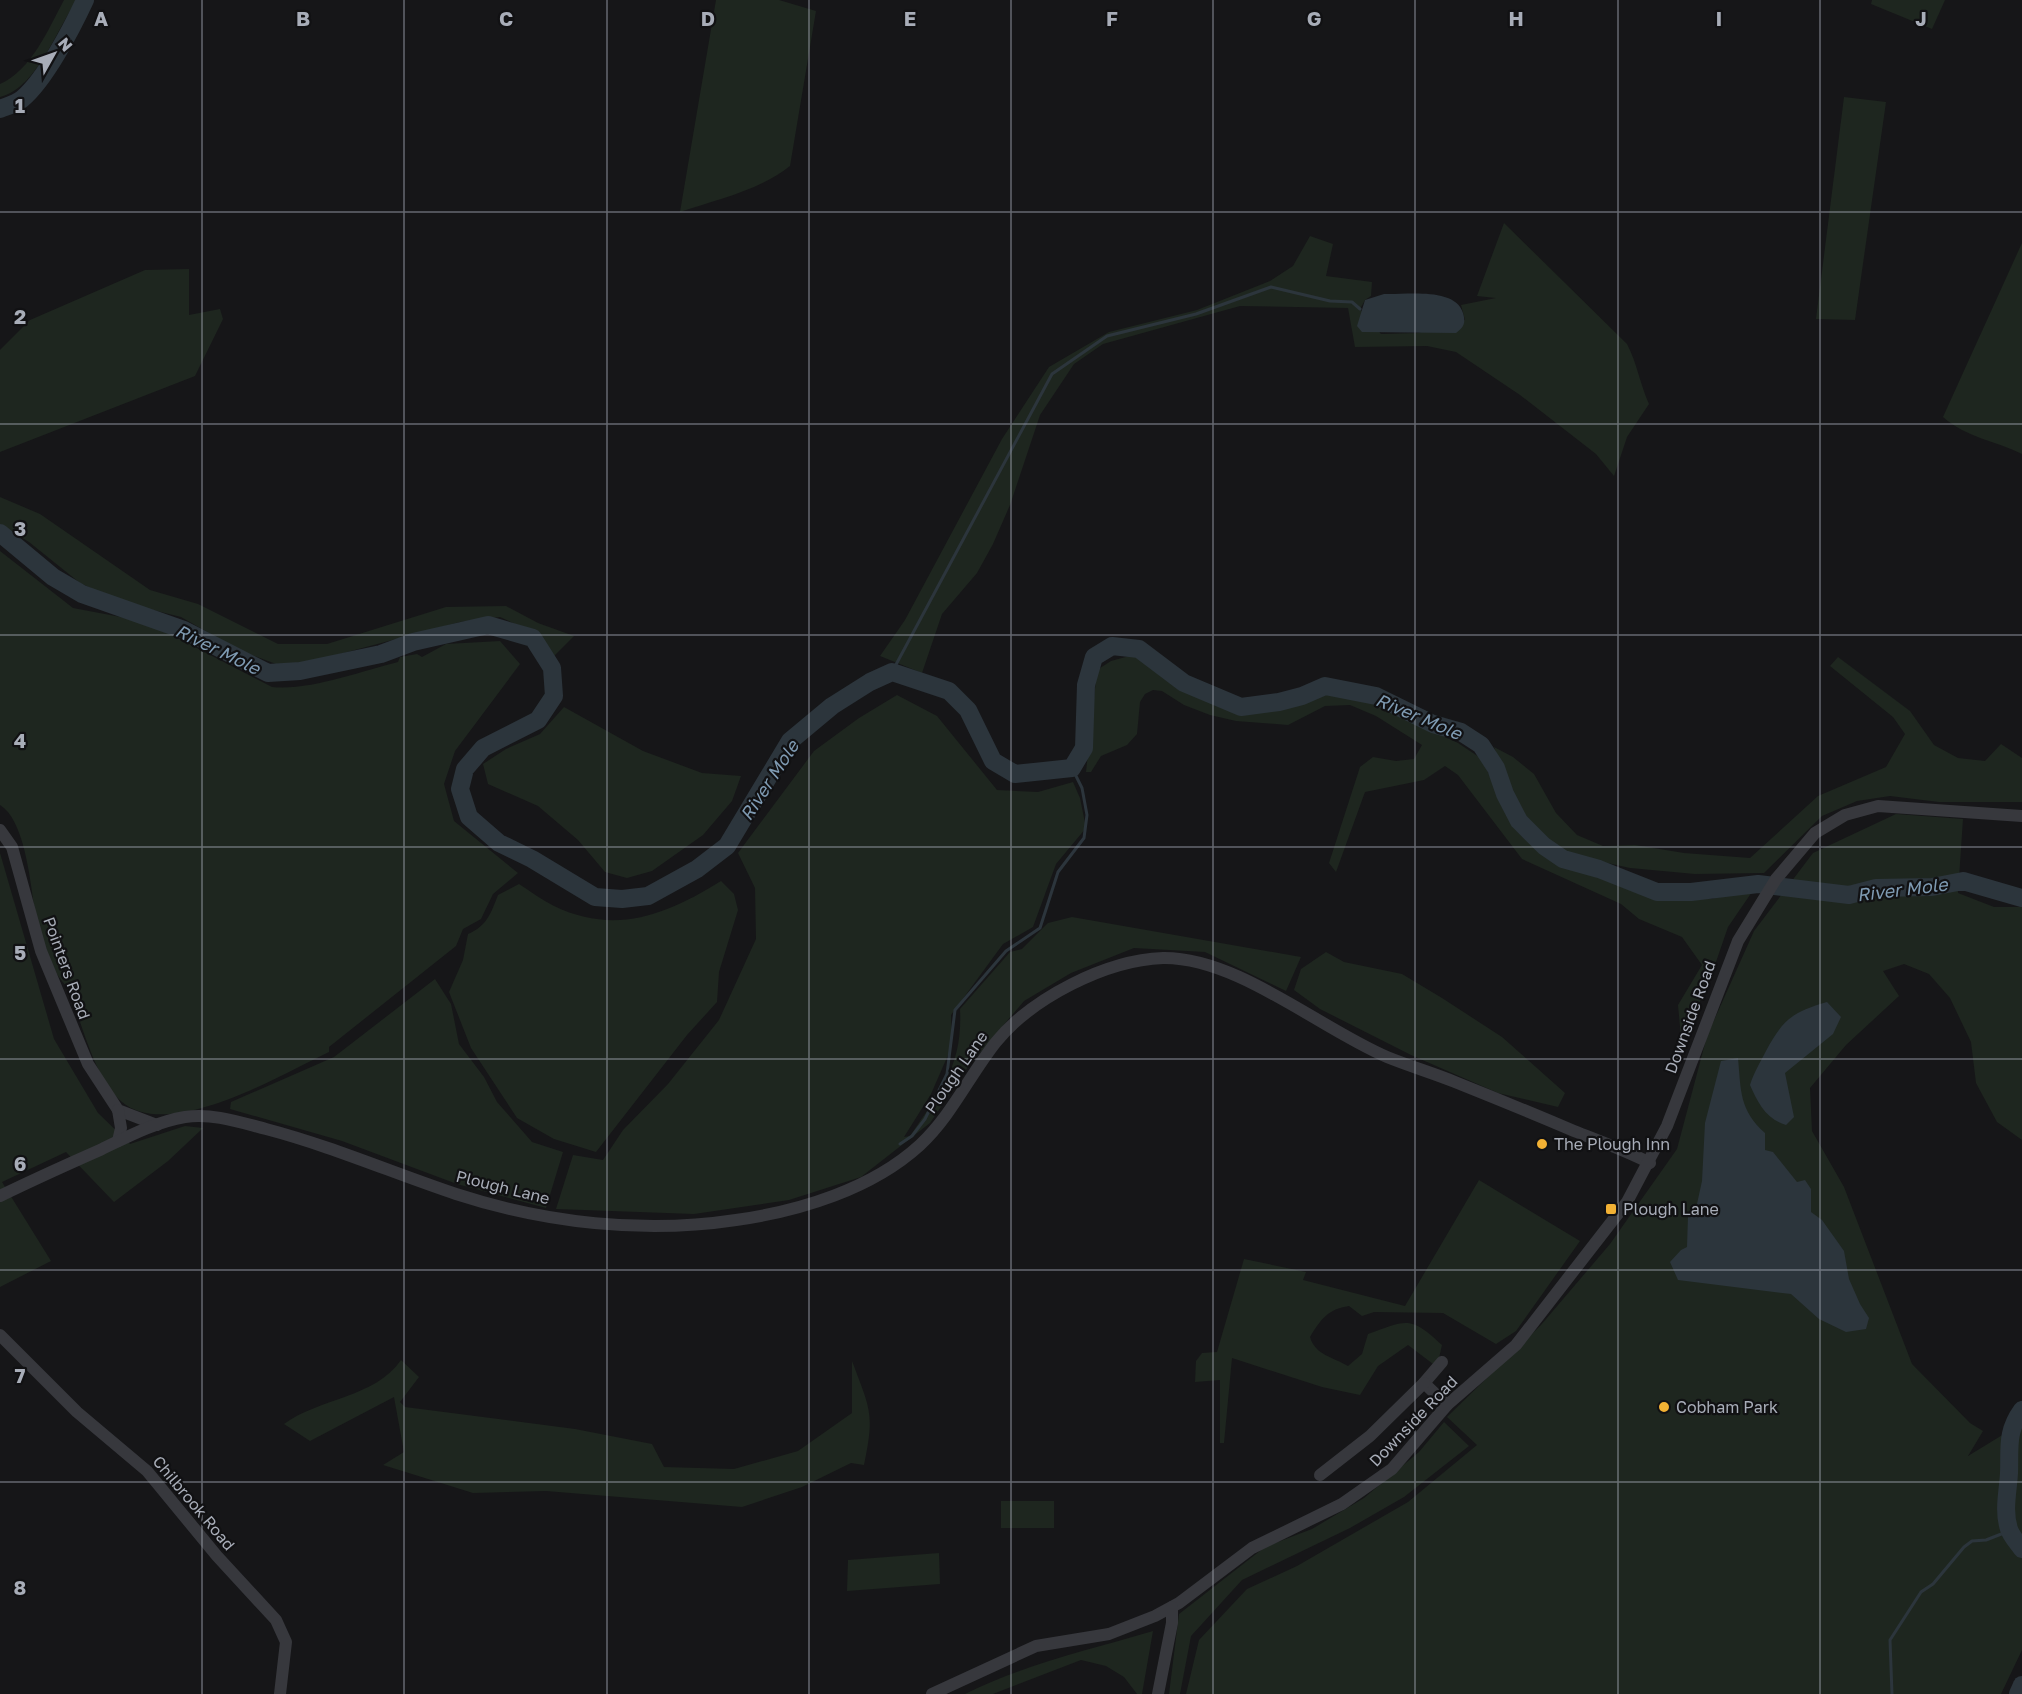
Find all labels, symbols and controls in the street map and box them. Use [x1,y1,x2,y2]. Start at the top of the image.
text: A [94,6,108,30]
text: B [296,6,310,30]
text: C [499,6,513,30]
text: D [701,6,715,30]
text: E [904,6,916,30]
text: F [1106,6,1118,30]
text: G [1307,6,1321,30]
text: H [1508,6,1524,30]
text: I [1716,6,1722,30]
text: J [1915,6,1927,30]
north arrow [24,24,84,84]
text: N [54,33,77,55]
text: 1 [15,93,25,117]
text: 2 [14,304,26,328]
text: 3 [14,516,26,540]
water label: River Mole [172,619,265,680]
water label: River Mole [1373,688,1467,745]
text: 4 [14,728,26,752]
water label: River Mole [735,735,804,824]
water label: River Mole [1855,872,1950,905]
street label: Pointers Road [39,914,95,1022]
text: 5 [14,940,26,964]
street label: Downside Road [1660,958,1720,1076]
street label: Plough Lane [920,1027,992,1117]
place label: The Plough Inn [1554,1134,1670,1154]
marker: The Plough Inn [1535,1137,1549,1151]
text: 6 [14,1151,26,1175]
street label: Plough Lane [454,1166,552,1208]
place label: Plough Lane [1623,1199,1719,1219]
marker: Plough Lane [1604,1202,1618,1216]
text: 7 [15,1363,26,1387]
street label: Downside Road [1365,1371,1461,1471]
place label: Cobham Park [1676,1397,1778,1417]
marker: Cobham Park [1657,1400,1671,1414]
street label: Chilbrook Road [149,1452,239,1554]
text: 8 [14,1575,26,1599]

